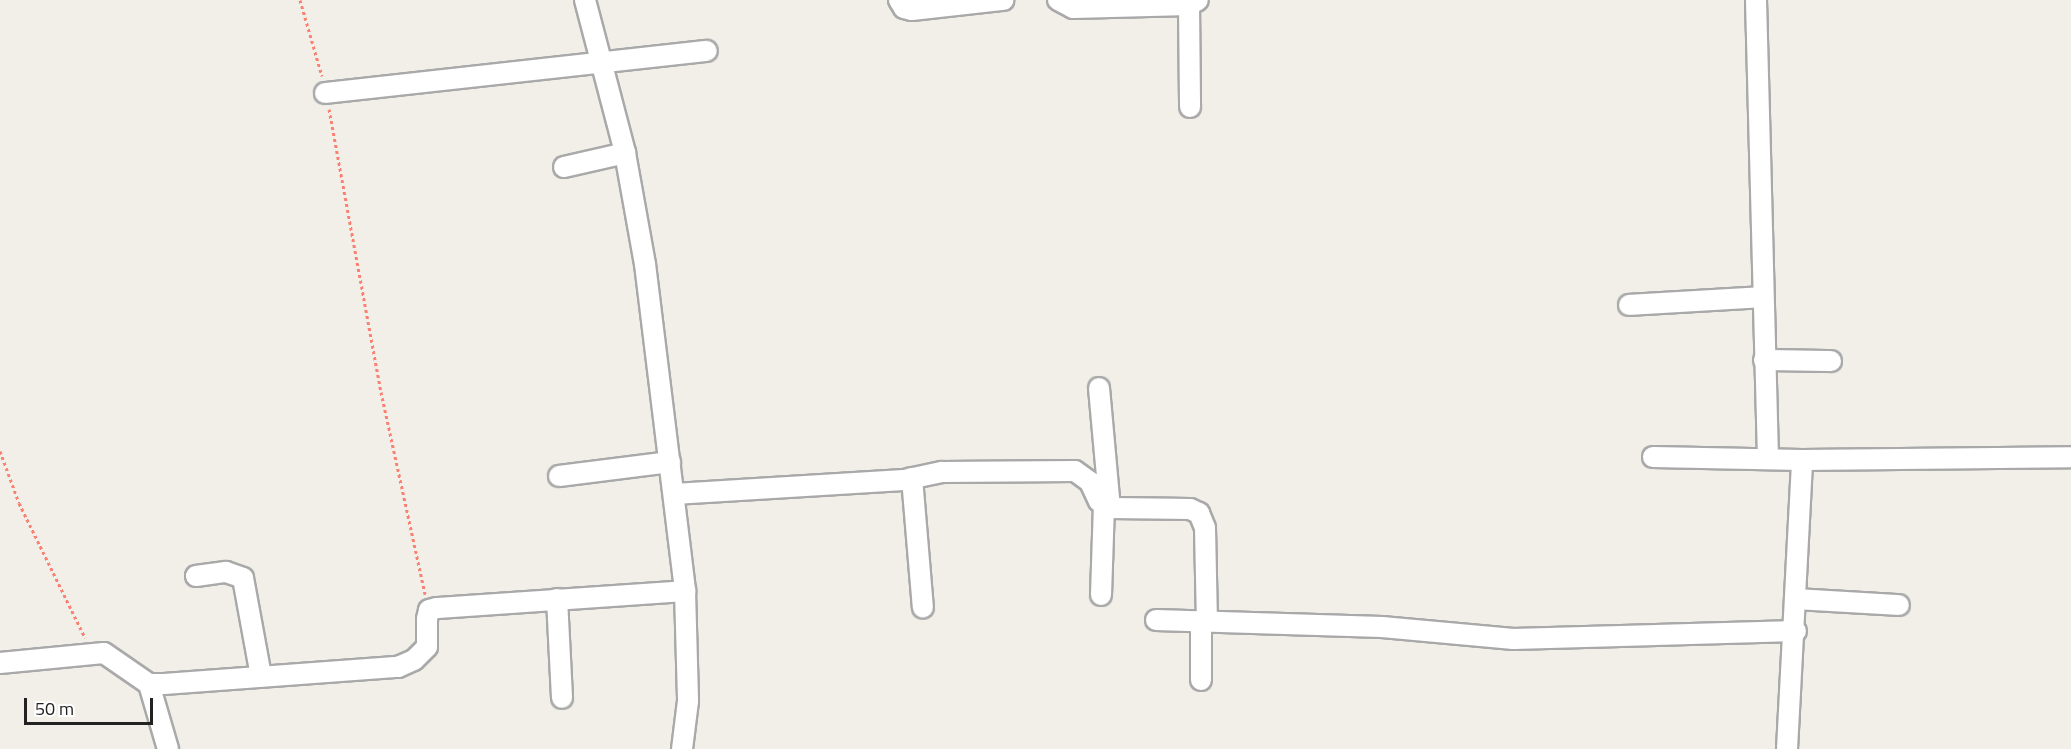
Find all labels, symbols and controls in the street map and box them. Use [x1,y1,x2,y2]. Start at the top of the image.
scale bar [27,686,156,724]
text: 50 m [35,695,74,722]

